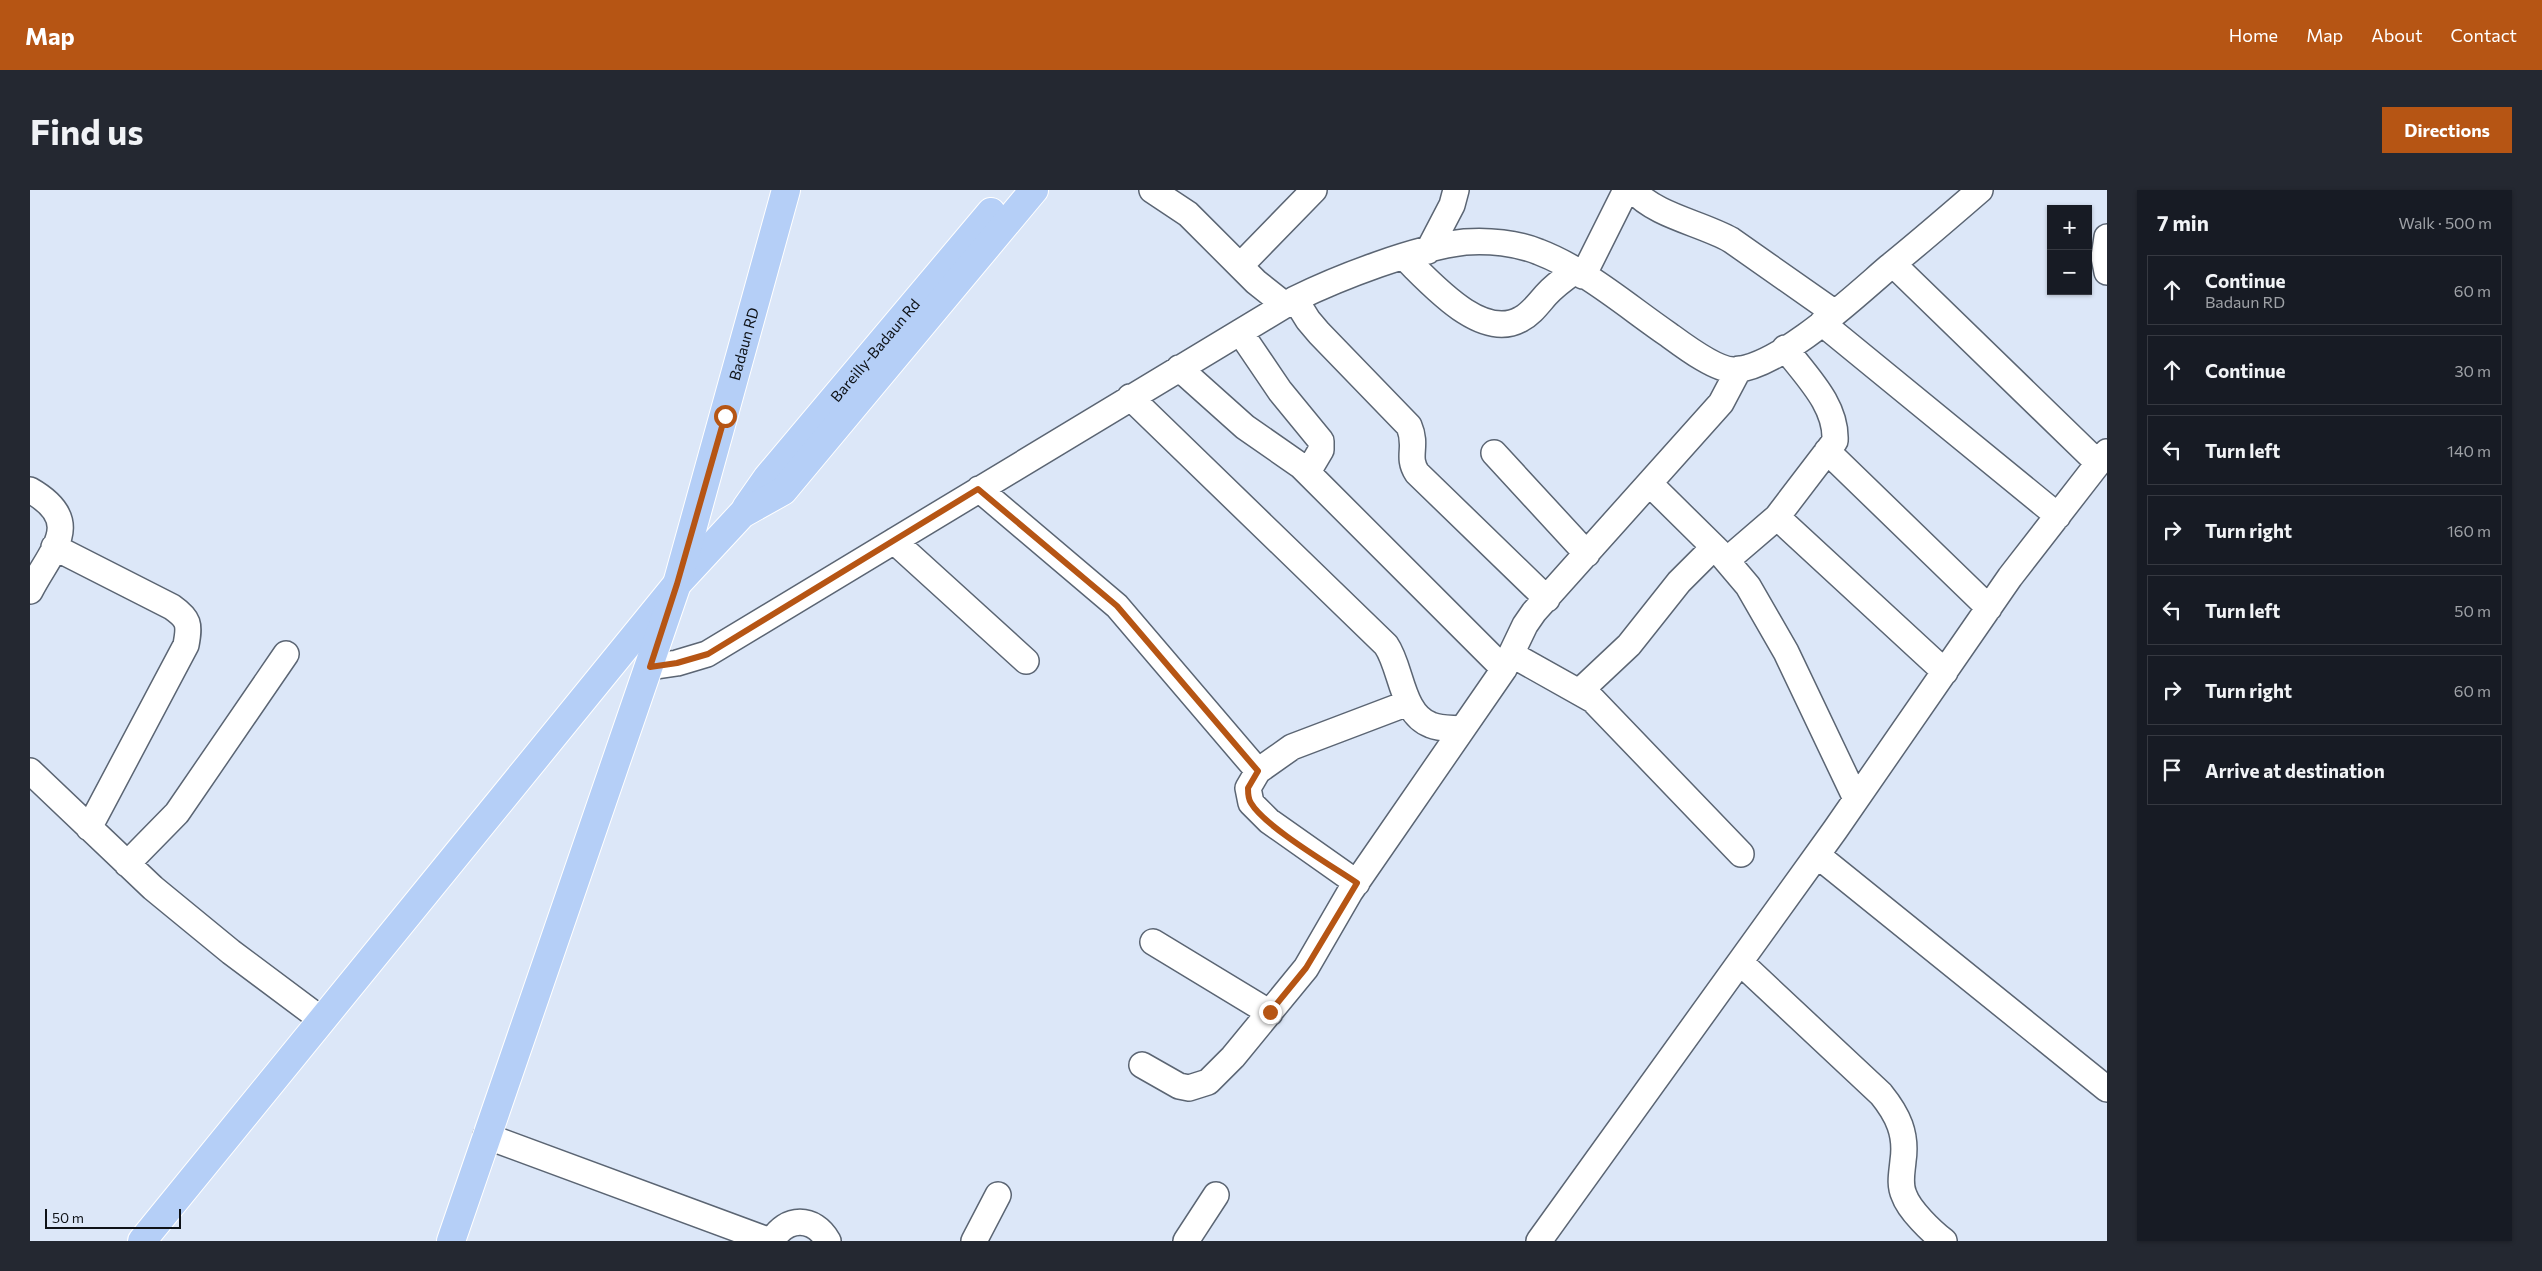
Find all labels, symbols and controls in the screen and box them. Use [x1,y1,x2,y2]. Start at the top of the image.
text: Map [25,21,75,50]
text: Home [2229,24,2278,46]
text: Map [2306,24,2343,46]
text: About [2371,24,2423,46]
text: Contact [2451,24,2517,46]
button: Directions [2382,107,2512,153]
text: Find us [30,109,144,152]
map controls [2047,205,2092,295]
button: + [2047,205,2092,250]
text: 7 min [2157,210,2209,235]
text: Walk · 500 m [2398,213,2492,232]
button: − [2047,250,2092,295]
text: Continue [2205,269,2285,292]
icon: ahead [2158,276,2186,304]
text: 60 m [2454,281,2491,300]
text: Badaun RD [2205,292,2285,311]
street label: Bareilly-Badaun Rd [826,295,923,405]
street label: Badaun RD [725,305,762,382]
icon: ahead [2158,356,2186,384]
text: Continue [2205,359,2285,382]
text: 30 m [2454,361,2491,380]
route start [714,405,737,428]
icon: left [2158,436,2186,464]
text: Turn left [2205,439,2280,462]
text: 140 m [2447,441,2491,460]
icon: right [2158,516,2186,544]
text: Turn right [2205,519,2292,542]
text: 160 m [2447,521,2491,540]
icon: left [2158,596,2186,624]
text: Turn left [2205,599,2280,622]
text: 50 m [2454,601,2491,620]
icon: right [2158,676,2186,704]
text: Turn right [2205,679,2292,702]
text: 60 m [2454,681,2491,700]
icon: arrive [2158,756,2186,784]
text: Arrive at destination [2205,759,2385,782]
route end [1259,1001,1282,1024]
scale bar [45,1206,181,1229]
text: 50 m [52,1209,84,1226]

